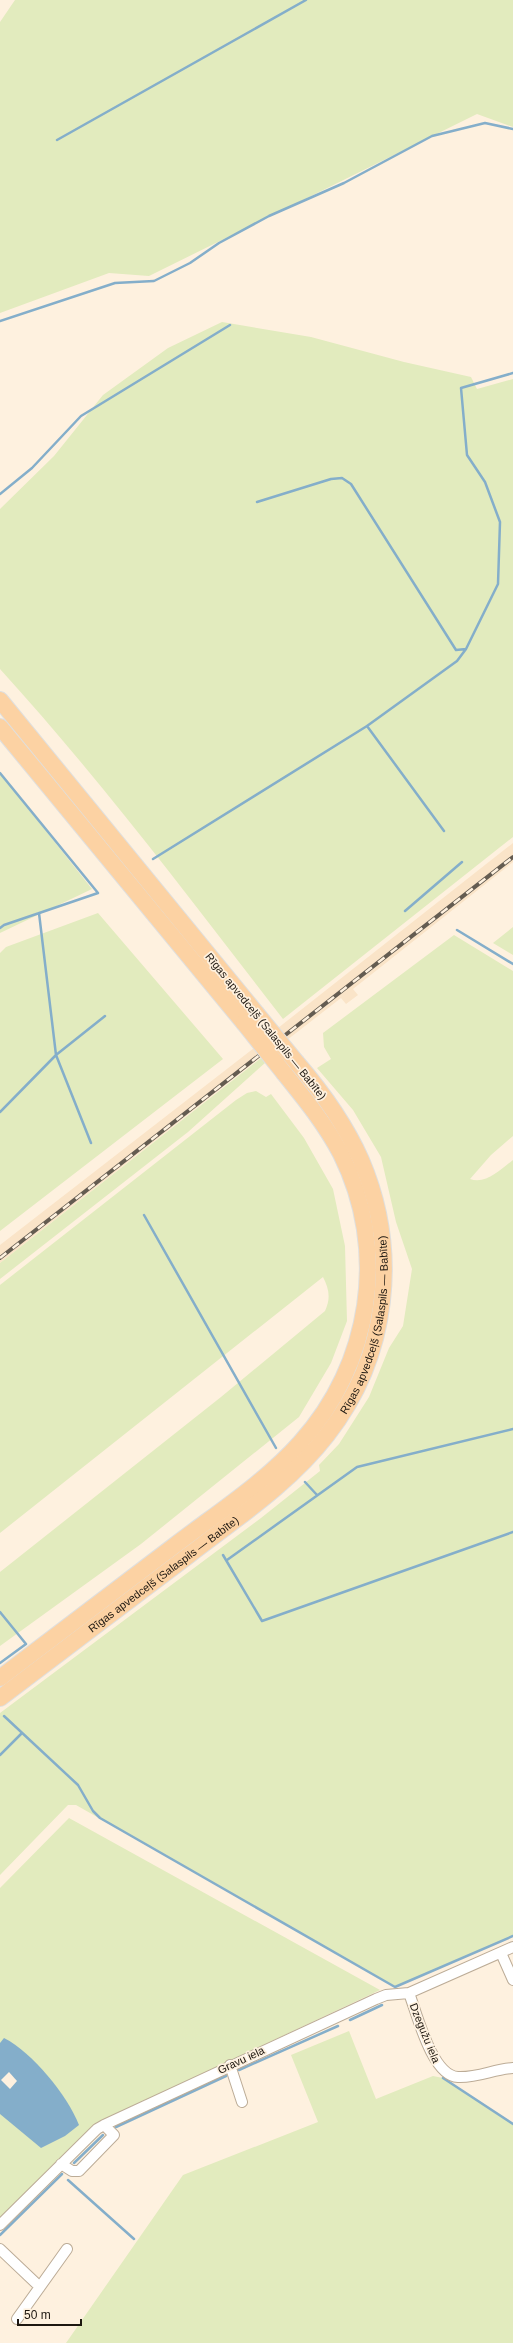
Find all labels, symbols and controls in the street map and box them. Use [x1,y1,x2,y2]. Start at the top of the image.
street label: Rīgas apvedceļš (Salaspils — Babīte) [203,950,329,1102]
street label: Rīgas apvedceļš (Salaspils — Babīte) [338,1235,390,1416]
street label: Rīgas apvedceļš (Salaspils — Babīte) [86,1514,241,1635]
street label: Dzegužu iela [408,2001,443,2066]
street label: Gravu iela [216,2044,267,2076]
scale bar [18,2301,81,2327]
text: 50 m [24,2308,51,2322]

